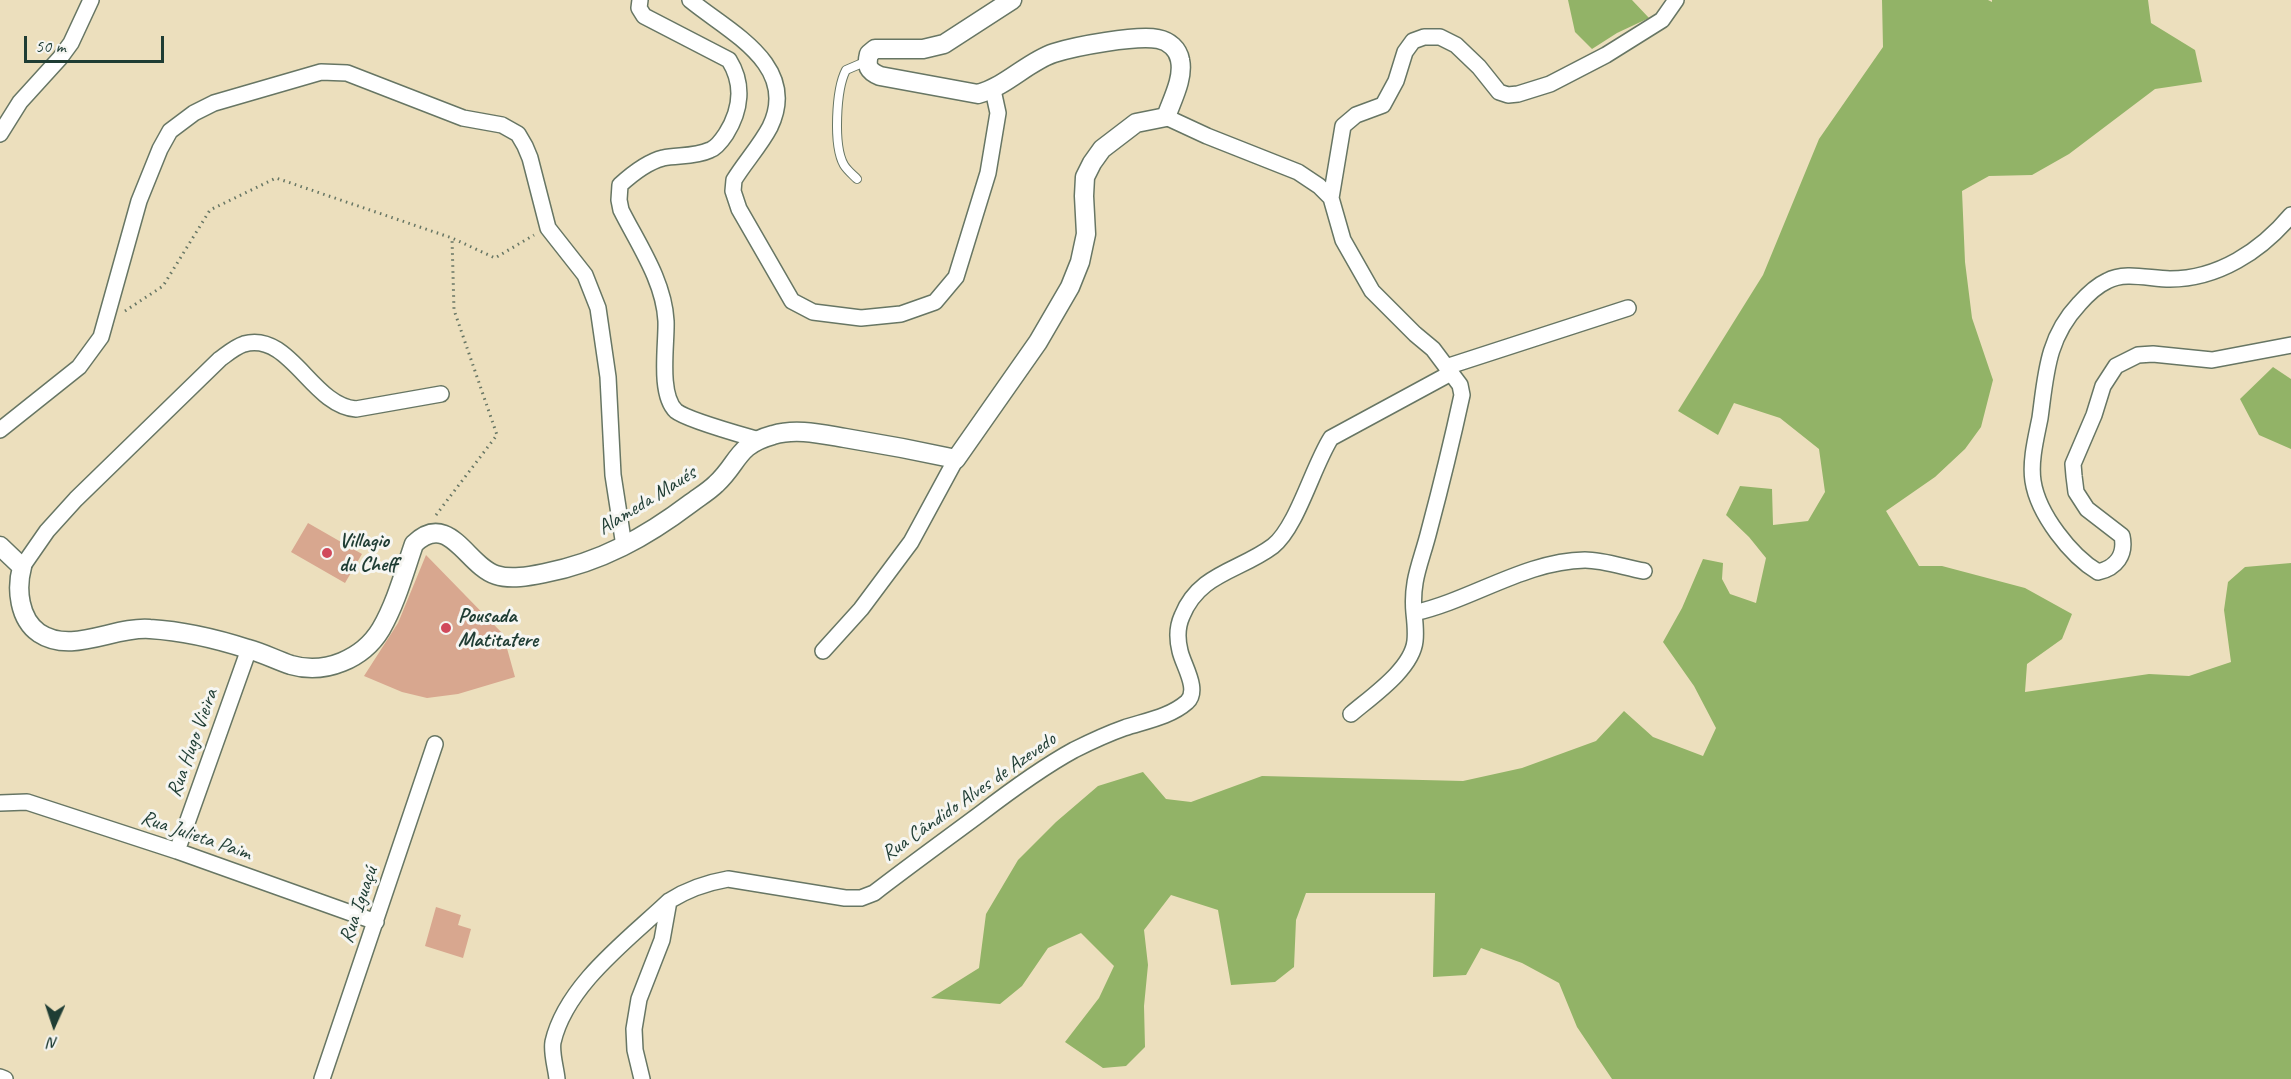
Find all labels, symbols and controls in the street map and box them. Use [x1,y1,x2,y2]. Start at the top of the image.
scale bar [27,24,166,62]
text: 50 m [35,35,66,57]
street label: Alameda Maués [593,461,701,541]
place label: Villagio du Cheff [339,528,398,578]
marker: Villagio du Cheff [320,546,334,560]
place label: Pousada Matitatere [458,603,538,653]
marker: Pousada Matitatere [439,621,453,635]
street label: Rua Hugo Vieira [162,686,224,800]
street label: Rua Cândido Alves de Azevedo [877,727,1061,867]
street label: Rua Julieta Paim [137,805,255,867]
street label: Rua Iguaçú [334,864,384,946]
north arrow [24,995,84,1055]
text: N [48,1033,59,1053]

